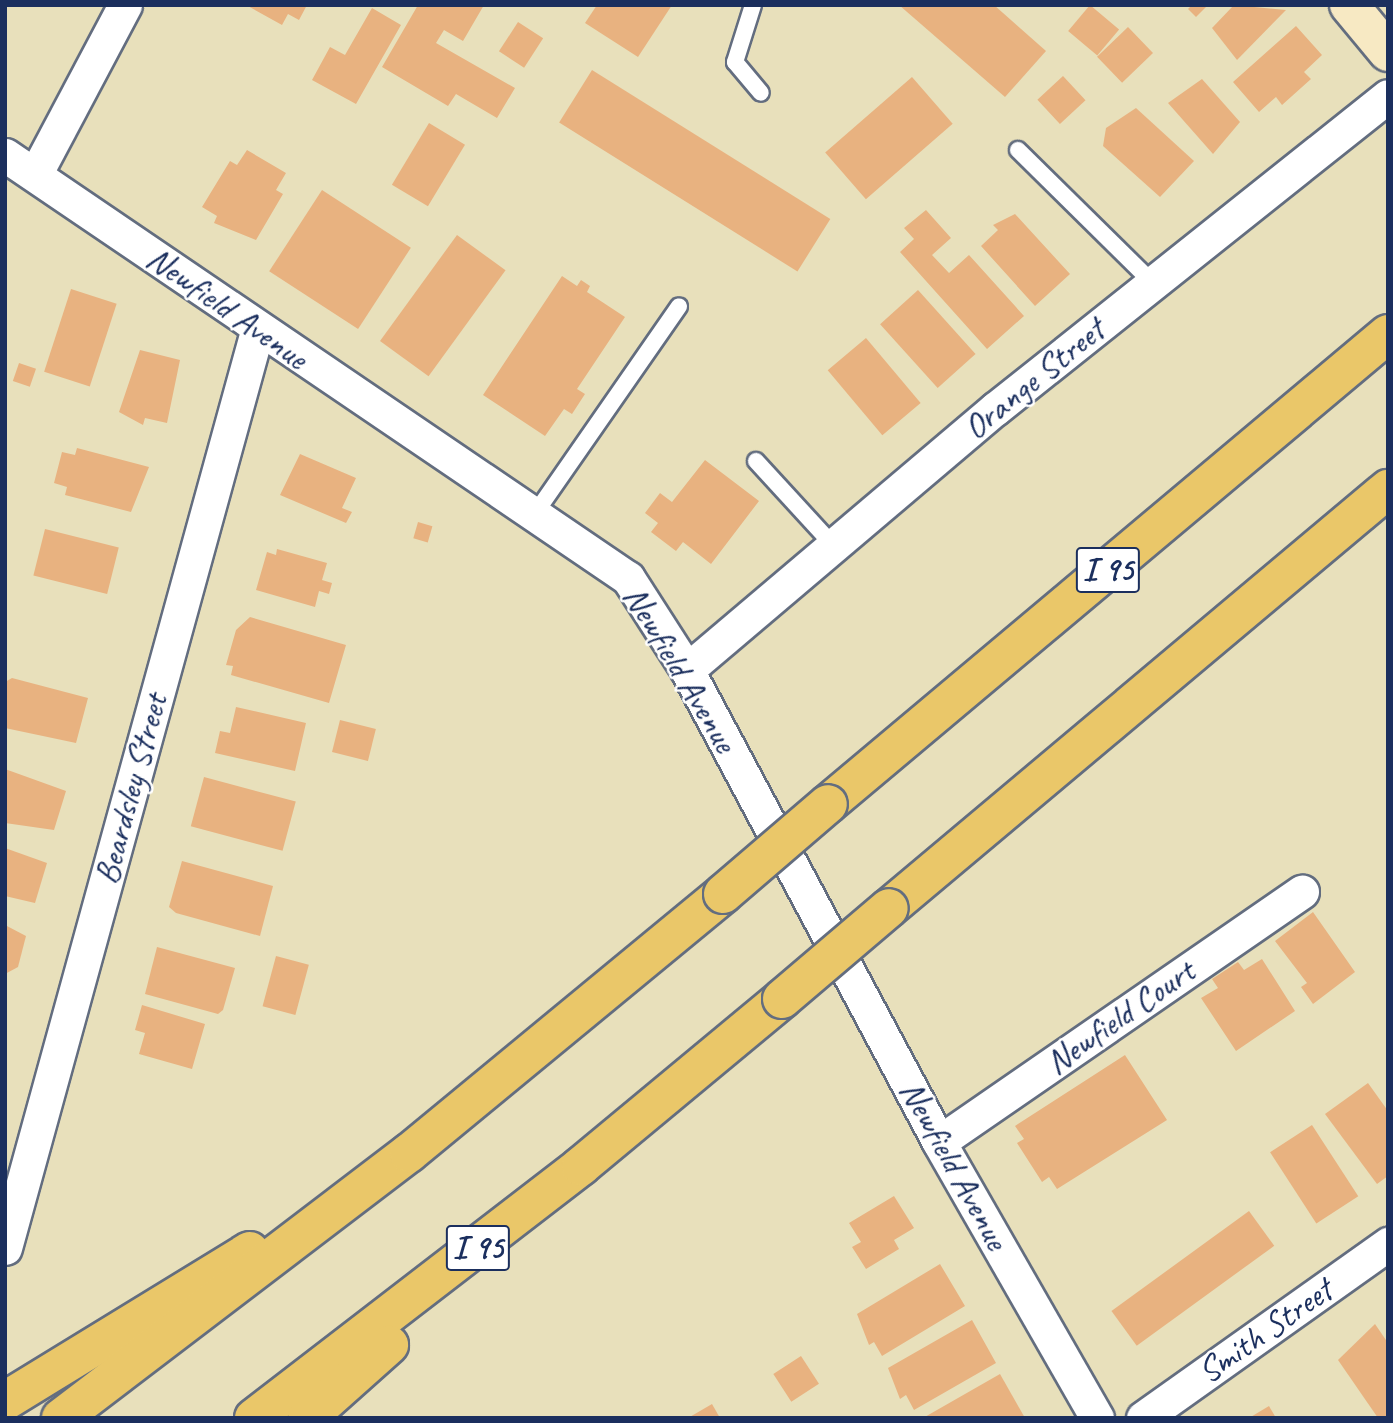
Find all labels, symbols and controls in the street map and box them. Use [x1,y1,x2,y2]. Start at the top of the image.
street label: Newfield Avenue [138,237,316,379]
street label: Orange Street [955,309,1113,449]
road number: I 95 [1075,540,1141,600]
street label: Newfield Avenue [614,578,746,760]
street label: Beardsley Street [85,689,177,889]
street label: Newfield Court [1037,950,1203,1084]
street label: Newfield Avenue [890,1073,1018,1257]
road number: I 95 [445,1218,511,1278]
street label: Smith Street [1189,1269,1341,1393]

